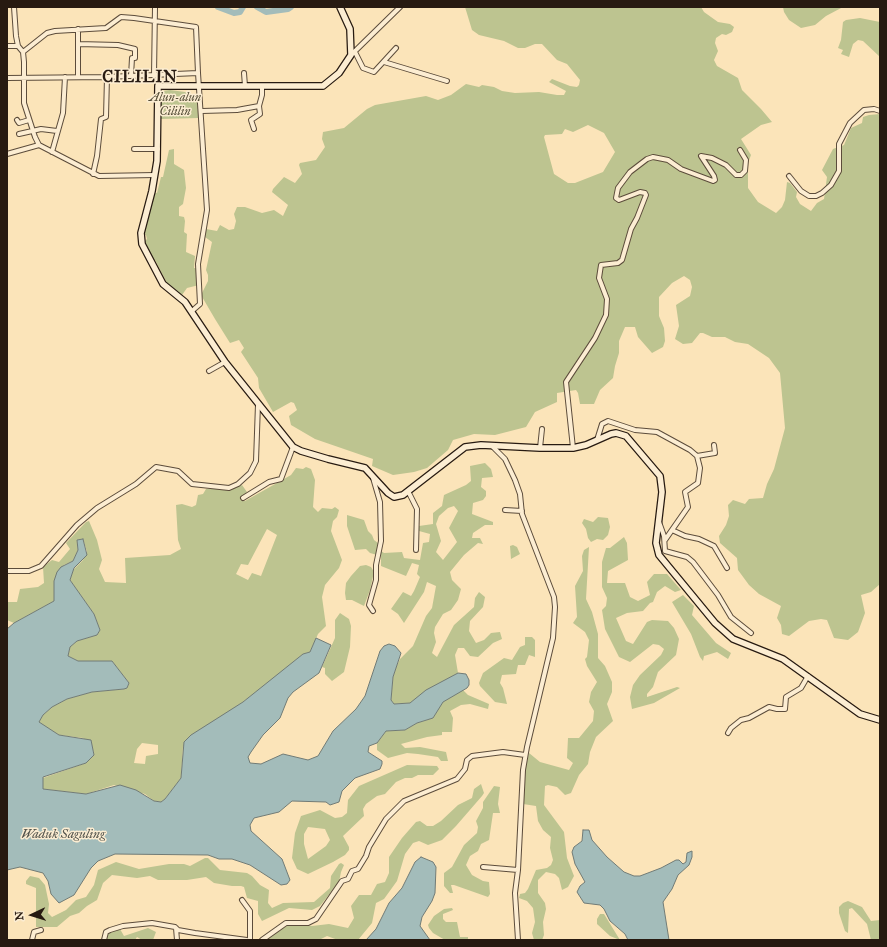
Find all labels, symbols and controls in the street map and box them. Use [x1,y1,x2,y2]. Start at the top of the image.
district label: CILILIN [102,68,178,88]
park label: Alun-alun Cililin [149,91,201,119]
water label: Waduk Saguling [21,827,105,843]
north arrow [12,895,52,935]
text: N [13,911,26,921]

